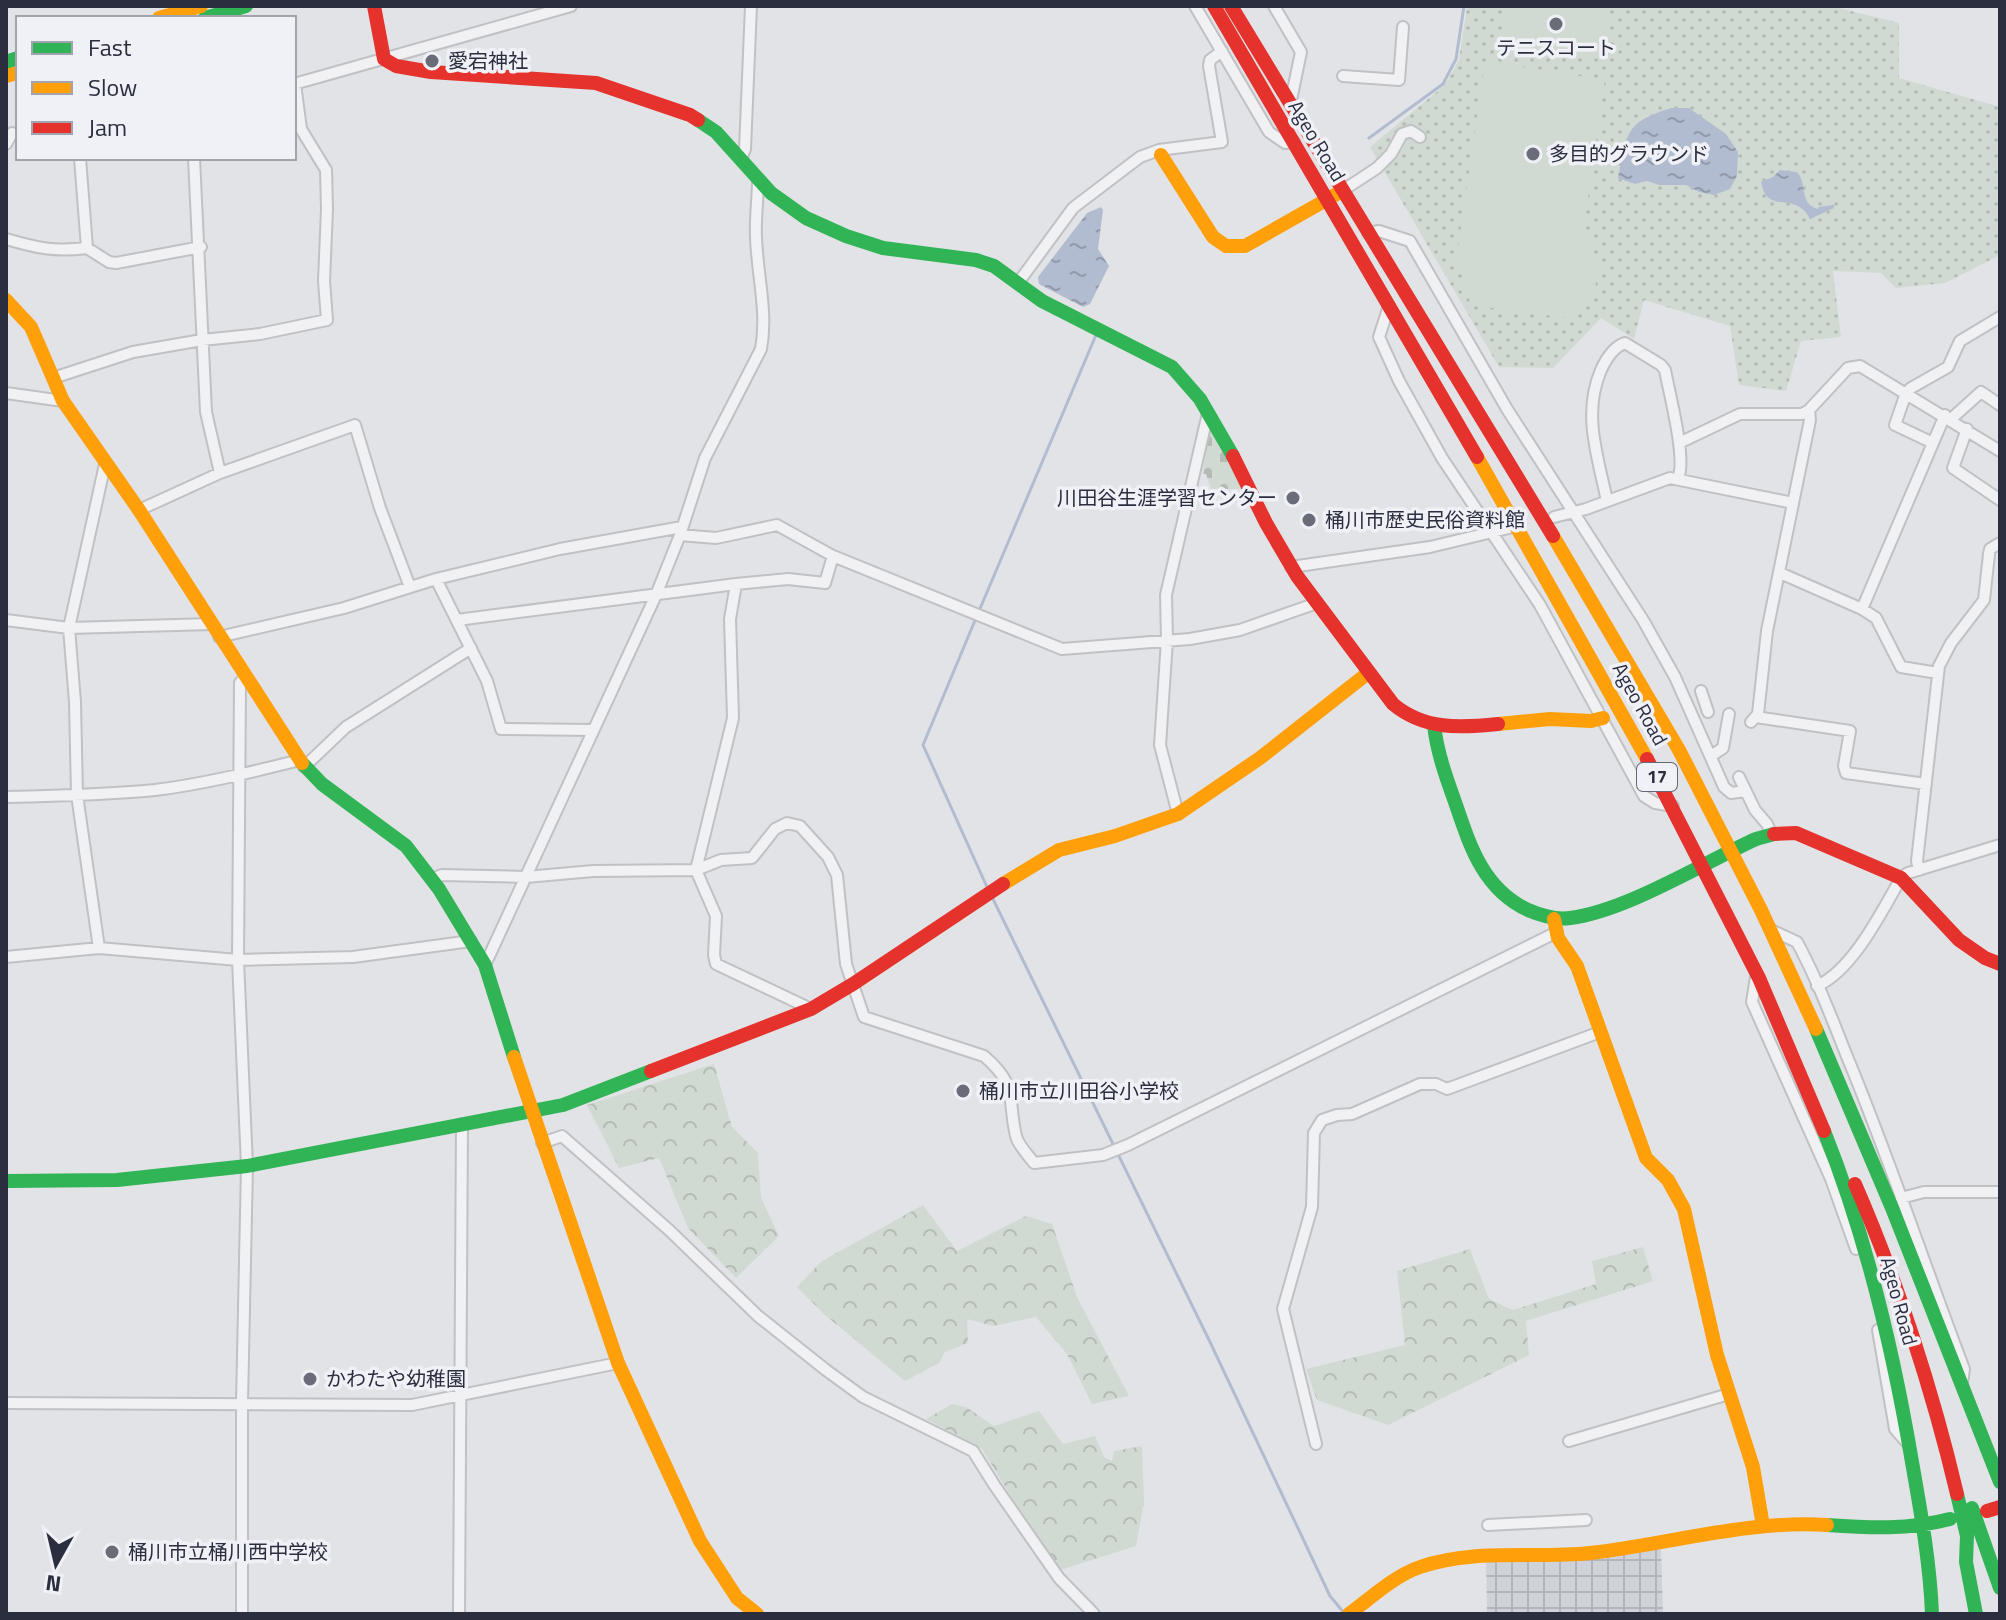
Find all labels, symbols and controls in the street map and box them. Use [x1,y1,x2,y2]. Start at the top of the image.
marker: テニスコート [1547,15,1565,33]
legend [16,16,296,160]
text: Fast [88,29,132,65]
place label: テニスコート [1496,32,1616,63]
place label: 愛宕神社 [448,45,528,76]
marker: 愛宕神社 [423,52,441,70]
text: Slow [88,69,137,105]
street label: Ageo Road [1281,94,1354,187]
text: Jam [88,109,127,145]
place label: 多目的グラウンド [1549,138,1709,169]
marker: 多目的グラウンド [1524,145,1542,163]
place label: 川田谷生涯学習センター [1057,482,1277,513]
marker: 川田谷生涯学習センター [1284,489,1302,507]
place label: 桶川市歴史民俗資料館 [1325,504,1525,535]
marker: 桶川市歴史民俗資料館 [1300,511,1318,529]
street label: Ageo Road [1605,657,1676,751]
road number: 17 [1637,763,1677,791]
place label: 桶川市立川田谷小学校 [979,1075,1179,1106]
marker: 桶川市立川田谷小学校 [954,1082,972,1100]
street label: Ageo Road [1873,1253,1926,1349]
place label: かわたや幼稚園 [326,1363,466,1394]
marker: かわたや幼稚園 [301,1370,319,1388]
north arrow [16,1524,96,1604]
place label: 桶川市立桶川西中学校 [128,1536,328,1567]
marker: 桶川市立桶川西中学校 [103,1543,121,1561]
text: N [43,1566,63,1602]

